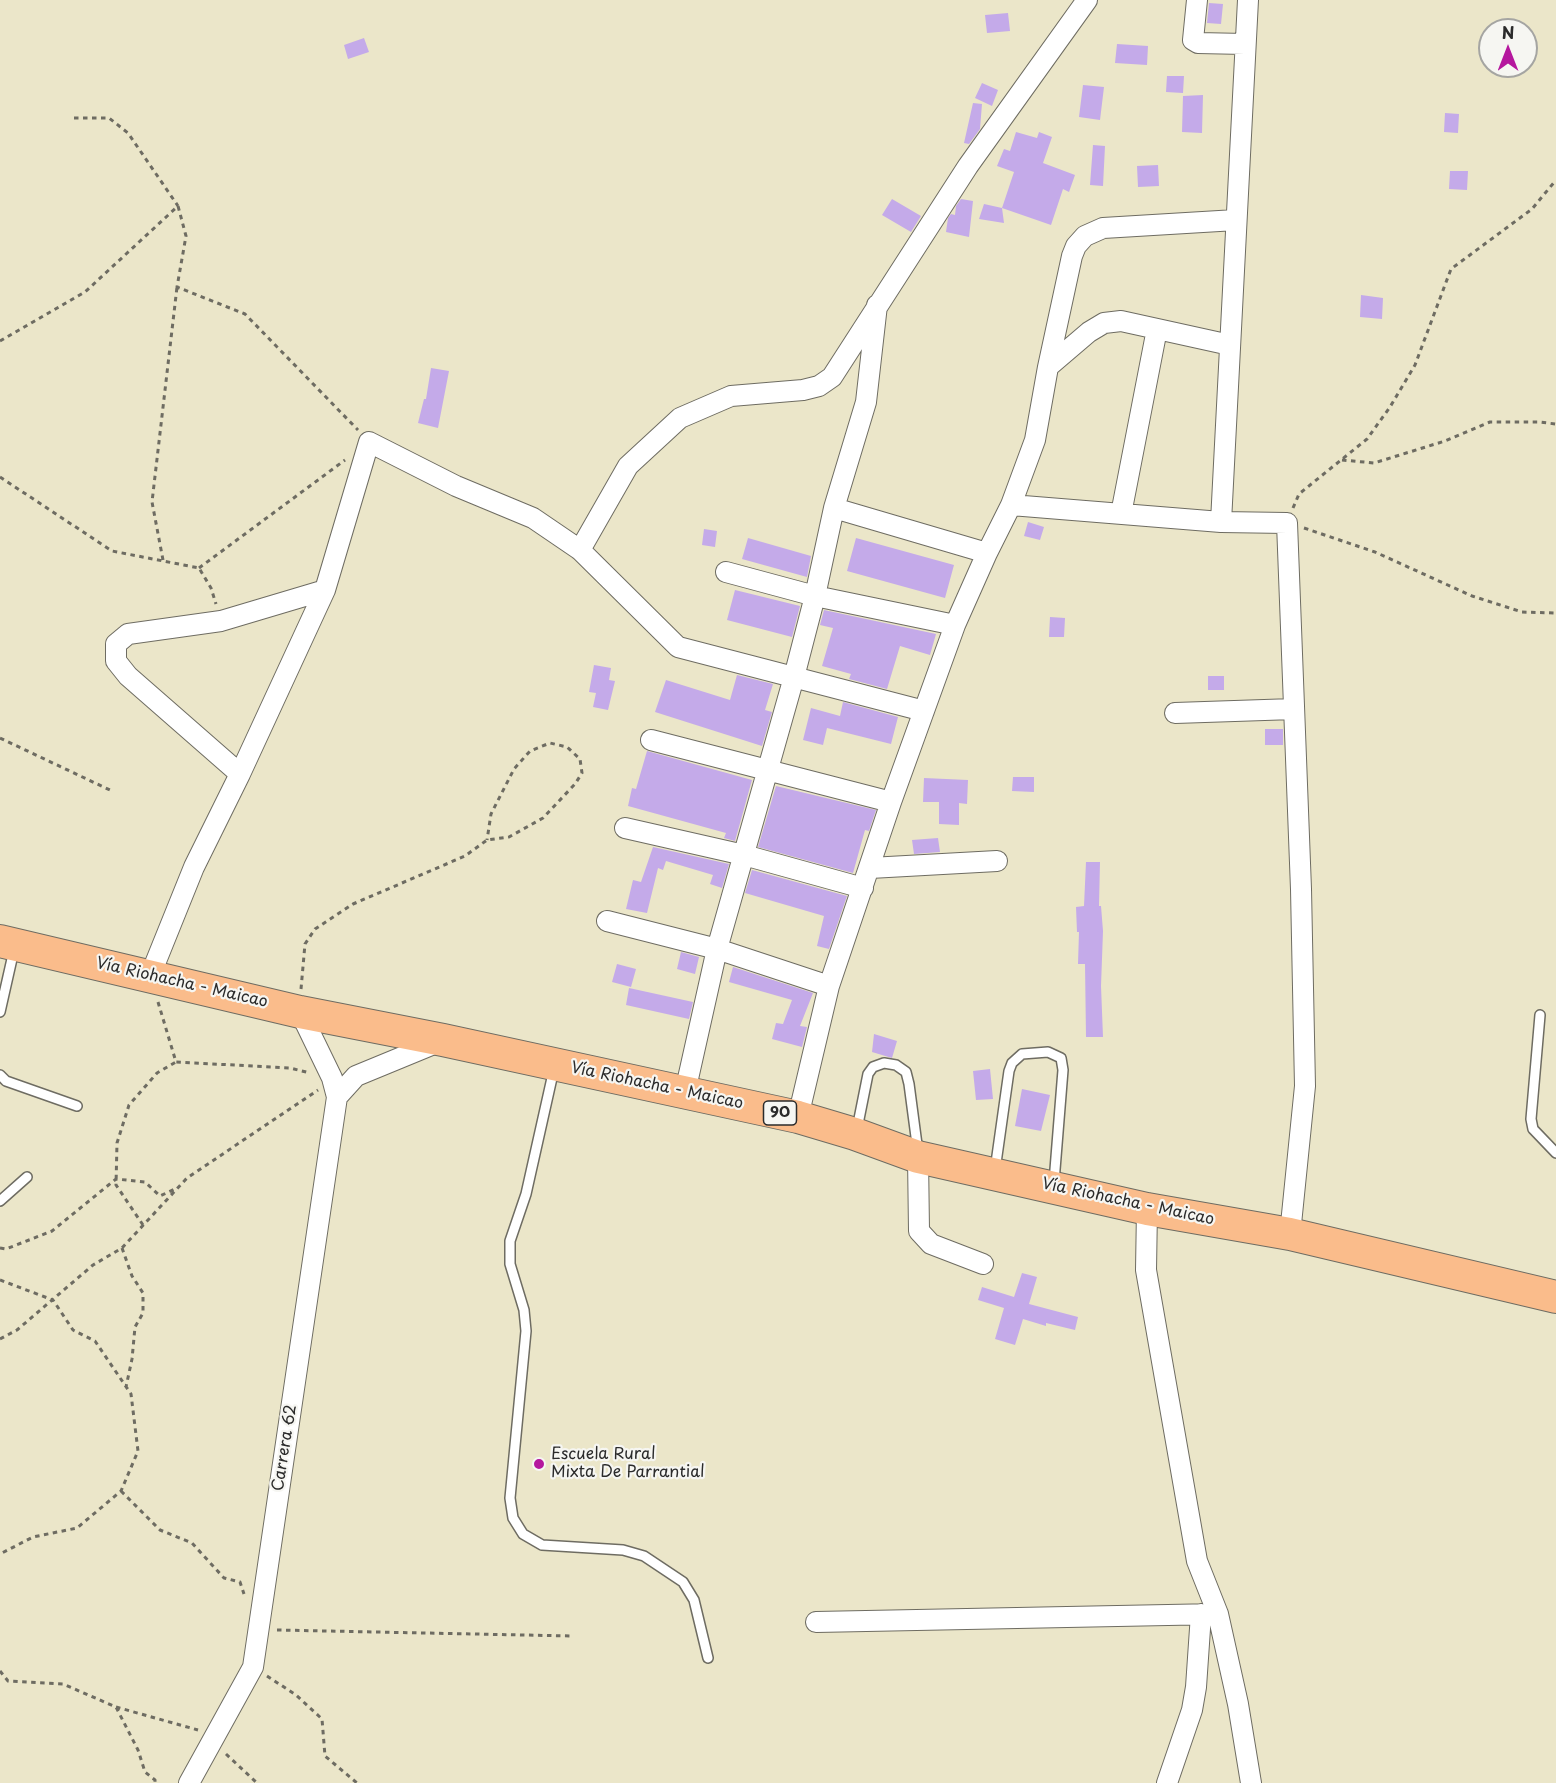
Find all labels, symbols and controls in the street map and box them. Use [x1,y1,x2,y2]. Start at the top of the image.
north arrow [1478,18,1538,78]
text: N [1502,20,1514,44]
street label: Vía Riohacha - Maicao [94,954,270,1012]
street label: Vía Riohacha - Maicao [569,1058,745,1114]
road number: 90 [764,1101,796,1125]
street label: Vía Riohacha - Maicao [1040,1174,1216,1230]
street label: Carrera 62 [269,1403,301,1493]
place label: Escuela Rural Mixta De Parrantial [551,1445,705,1483]
marker: Escuela Rural Mixta De Parrantial [532,1457,546,1471]

